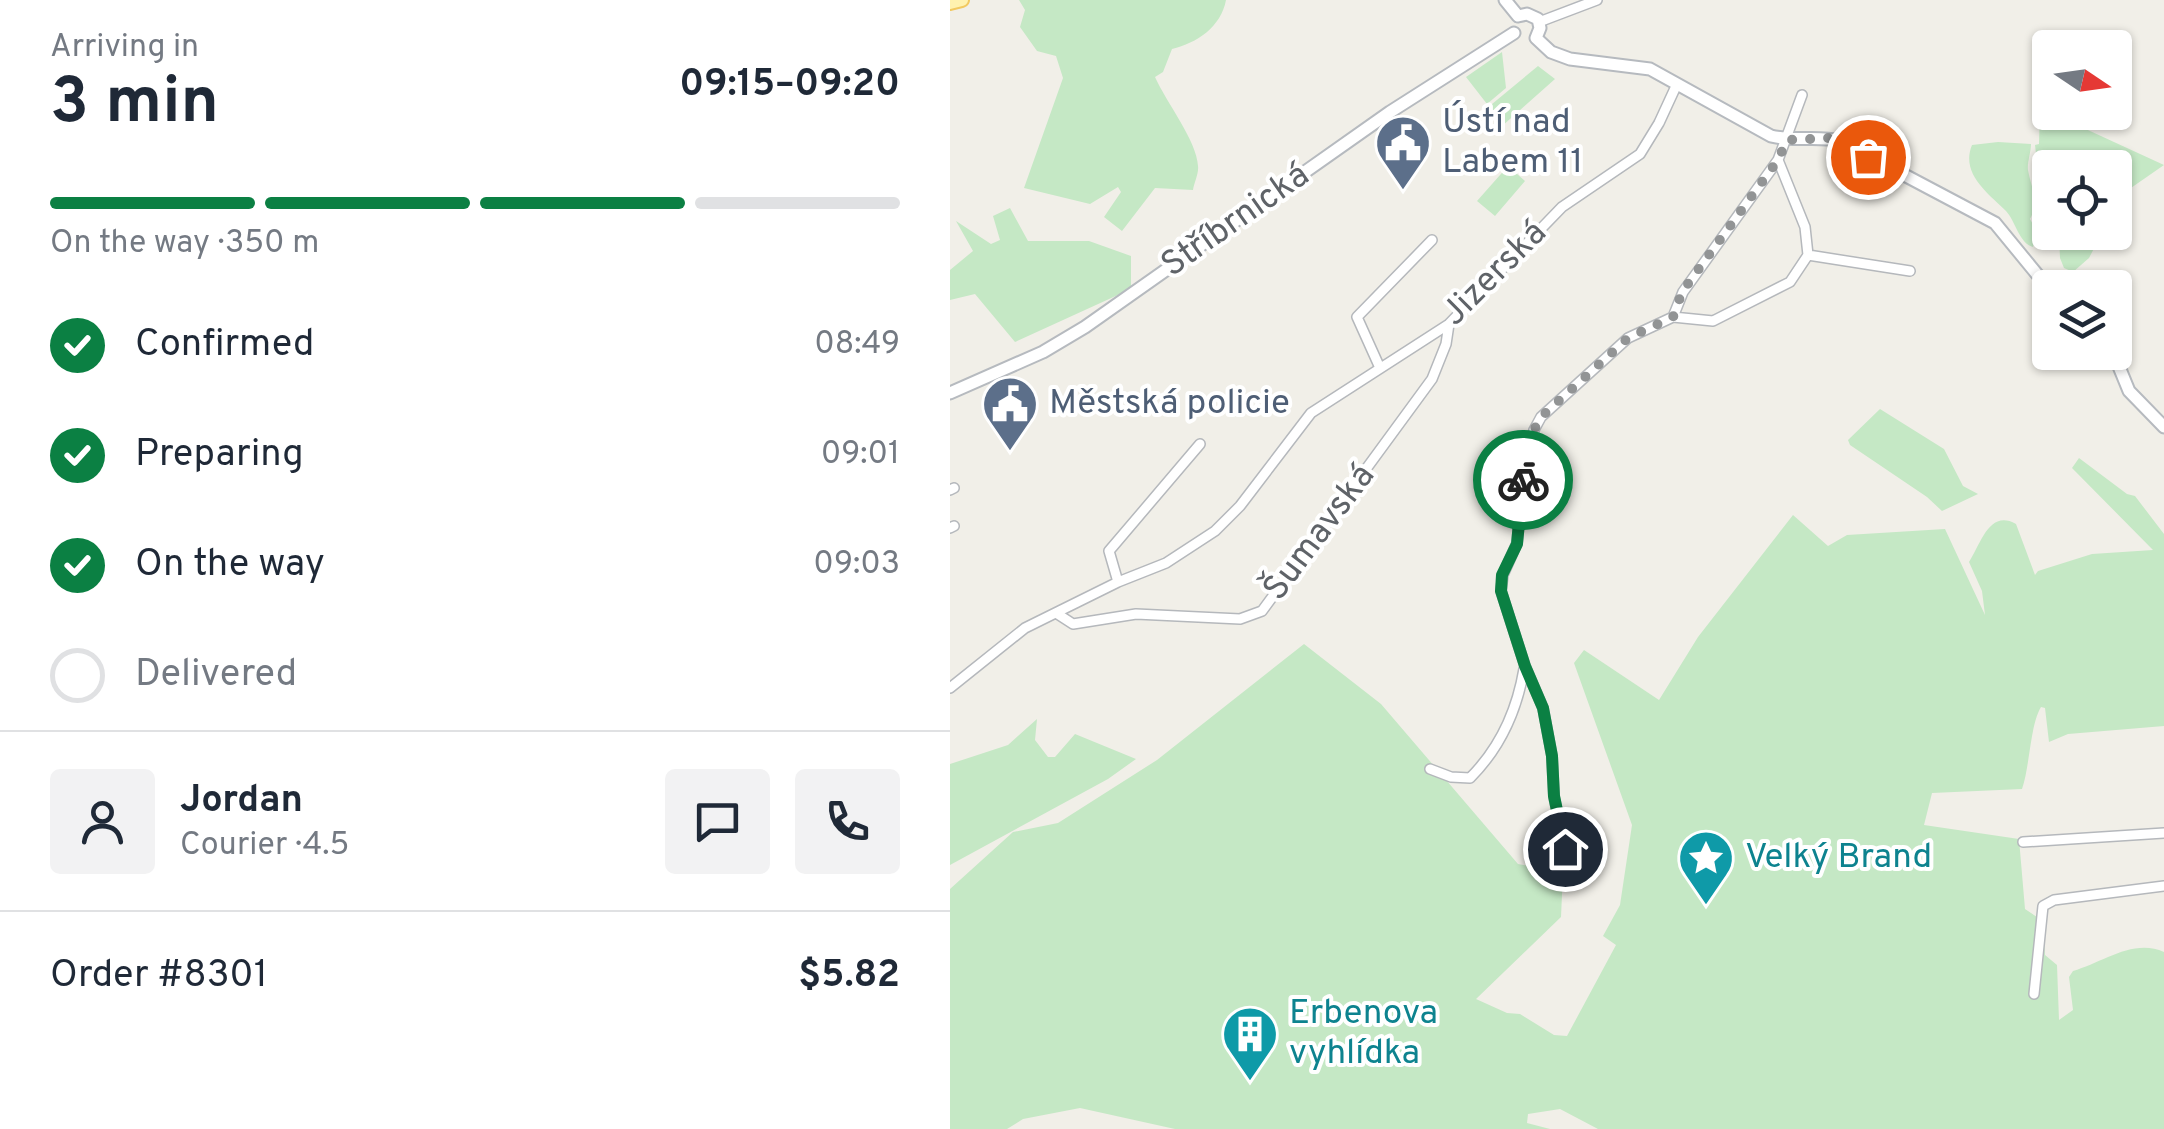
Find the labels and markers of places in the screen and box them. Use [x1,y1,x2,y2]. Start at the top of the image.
place label: Ústí nad Labem 11 [1442,100,1583,185]
public building icon: Ústí nad Labem 11 [1373,113,1433,192]
pin [1826,115,1911,200]
public building icon: Městská policie [980,374,1040,453]
place label: Městská policie [1049,382,1290,426]
pin [1523,807,1608,892]
place icon: Velký Brand [1676,828,1736,907]
place label: Velký Brand [1745,836,1932,880]
place label: Erbenova vyhlídka [1289,992,1438,1076]
building icon: Erbenova vyhlídka [1220,1004,1280,1083]

